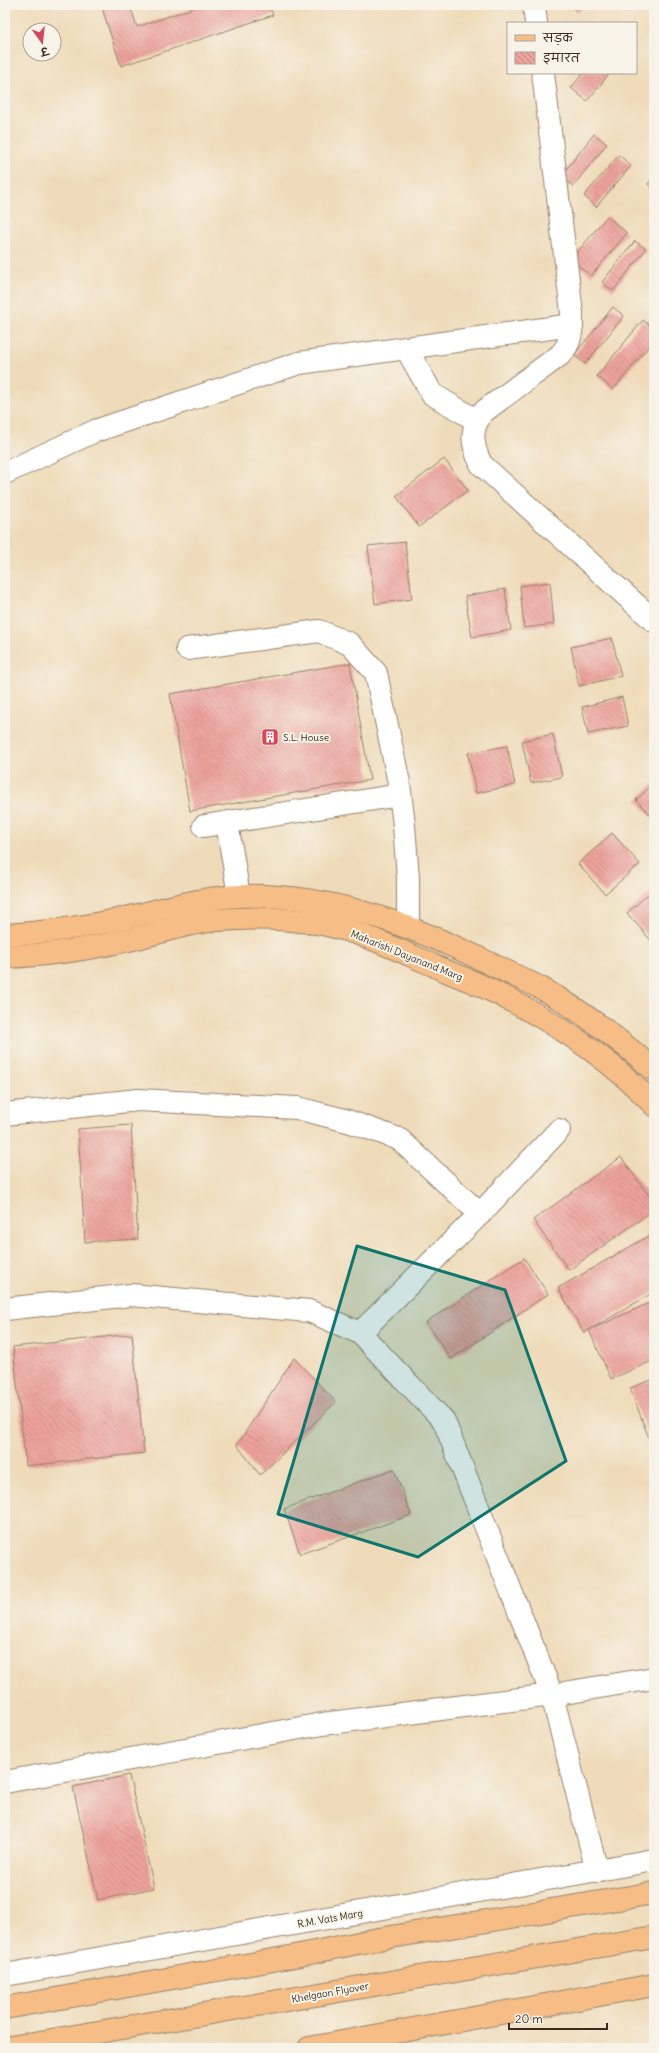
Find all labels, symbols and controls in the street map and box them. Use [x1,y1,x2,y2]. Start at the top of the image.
north arrow [22,22,62,62]
legend [507,22,637,74]
text: सड़क [542,30,574,46]
text: उ [38,44,51,60]
text: इमारत [543,50,581,65]
building icon: S.L. House [260,727,280,747]
place label: S.L. House [283,731,329,744]
street label: Maharishi Dayanand Marg [349,927,465,984]
street label: R.M. Vats Marg [296,1906,364,1931]
street label: Khelgaon Flyover [290,1979,370,2006]
scale bar [509,2005,607,2031]
text: 20 m [515,2011,543,2026]

